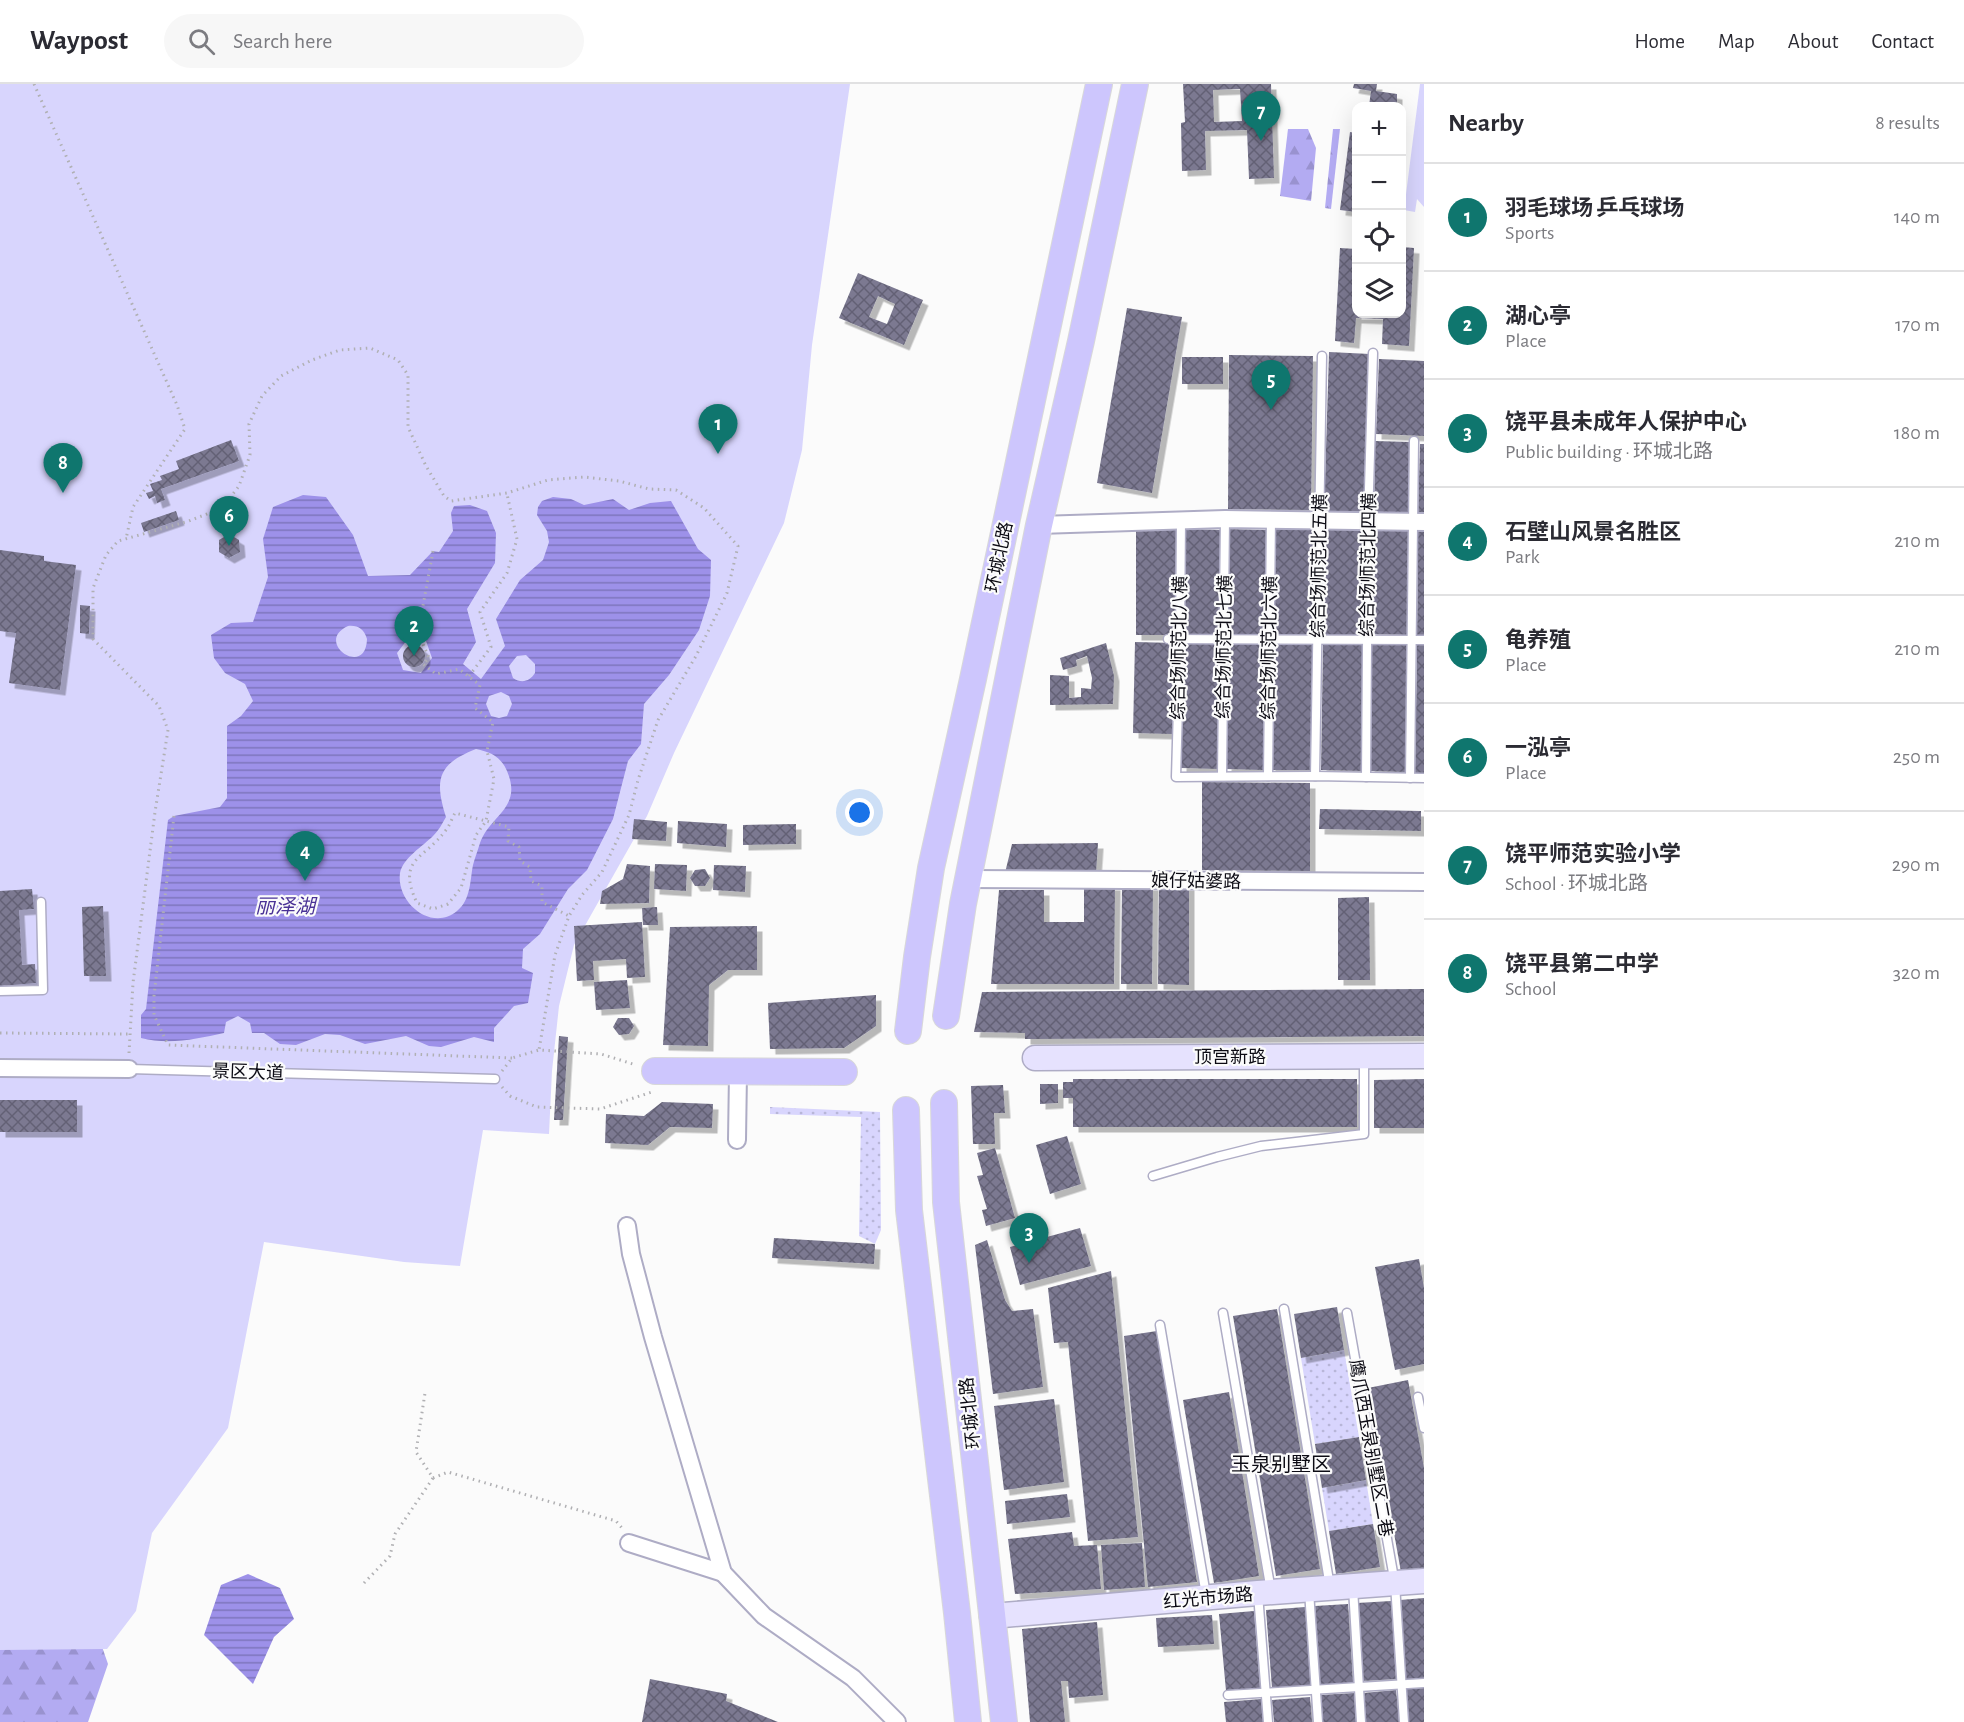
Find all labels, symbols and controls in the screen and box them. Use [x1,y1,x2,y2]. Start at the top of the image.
search box [164,14,584,68]
icon: search [185,25,218,58]
text: Waypost [30,27,128,55]
text: Search here [233,30,333,52]
text: Home [1634,31,1685,52]
text: Map [1718,31,1755,52]
text: About [1788,31,1838,52]
text: Contact [1871,31,1934,52]
pin: 7 [1242,92,1280,141]
map controls [1352,102,1406,318]
button: + [1352,102,1406,156]
text: Nearby [1448,110,1524,136]
text: 8 results [1875,113,1940,133]
button: − [1352,156,1406,210]
text: 羽毛球场 乒乓球场 [1505,197,1684,219]
text: 1 [1464,207,1471,227]
text: 140 m [1894,207,1940,227]
button: locate [1352,210,1406,264]
text: Sports [1505,223,1554,243]
button: layers [1352,264,1406,318]
text: 湖心亭 [1505,305,1571,327]
text: 2 [1463,315,1472,335]
text: 170 m [1895,315,1940,335]
text: Place [1505,331,1546,351]
pin: 5 [1252,360,1290,410]
pin: 1 [698,404,738,454]
text: 饶平县未成年人保护中心 [1505,411,1747,433]
text: 3 [1463,423,1472,443]
text: 180 m [1894,423,1940,443]
text: Public building · 环城北路 [1505,442,1713,462]
pin: 8 [44,444,82,493]
street label: 综合场师范北四横 [1357,493,1379,637]
street label: 综合场师范北五横 [1308,494,1330,638]
pin: 6 [210,496,248,546]
street label: 环城北路 [982,520,1016,594]
text: 石壁山风景名胜区 [1505,521,1681,543]
text: 4 [1462,531,1473,551]
text: 210 m [1894,531,1940,551]
text: Park [1505,547,1540,567]
street label: 综合场师范北七横 [1213,575,1235,719]
street label: 综合场师范北八横 [1168,576,1190,720]
street label: 综合场师范北六横 [1258,576,1280,720]
pin: 2 [394,606,434,656]
text: 龟养殖 [1505,629,1571,651]
text: 5 [1463,639,1472,659]
text: 210 m [1894,639,1940,659]
text: Place [1505,655,1546,675]
text: 一泓亭 [1505,737,1571,759]
text: 6 [1463,747,1472,767]
text: 250 m [1893,747,1940,767]
text: Place [1505,763,1546,783]
your location [845,798,874,827]
pin: 4 [286,832,324,881]
text: 饶平师范实验小学 [1505,843,1681,865]
text: 7 [1463,855,1472,875]
text: 290 m [1892,855,1940,875]
street label: 娘仔姑婆路 [1151,870,1241,892]
text: School · 环城北路 [1505,874,1648,894]
water label: 丽泽湖 [255,896,318,917]
text: 饶平县第二中学 [1505,953,1659,975]
text: 8 [1463,963,1472,983]
text: 320 m [1893,963,1940,983]
text: School [1505,979,1557,999]
street label: 顶宫新路 [1194,1047,1266,1067]
street label: 景区大道 [212,1061,284,1083]
pin: 3 [1010,1214,1048,1263]
street label: 鹰爪西玉泉别墅区二巷 [1346,1358,1396,1538]
street label: 环城北路 [956,1376,984,1450]
district label: 玉泉别墅区 [1231,1454,1331,1475]
street label: 红光市场路 [1162,1584,1254,1612]

